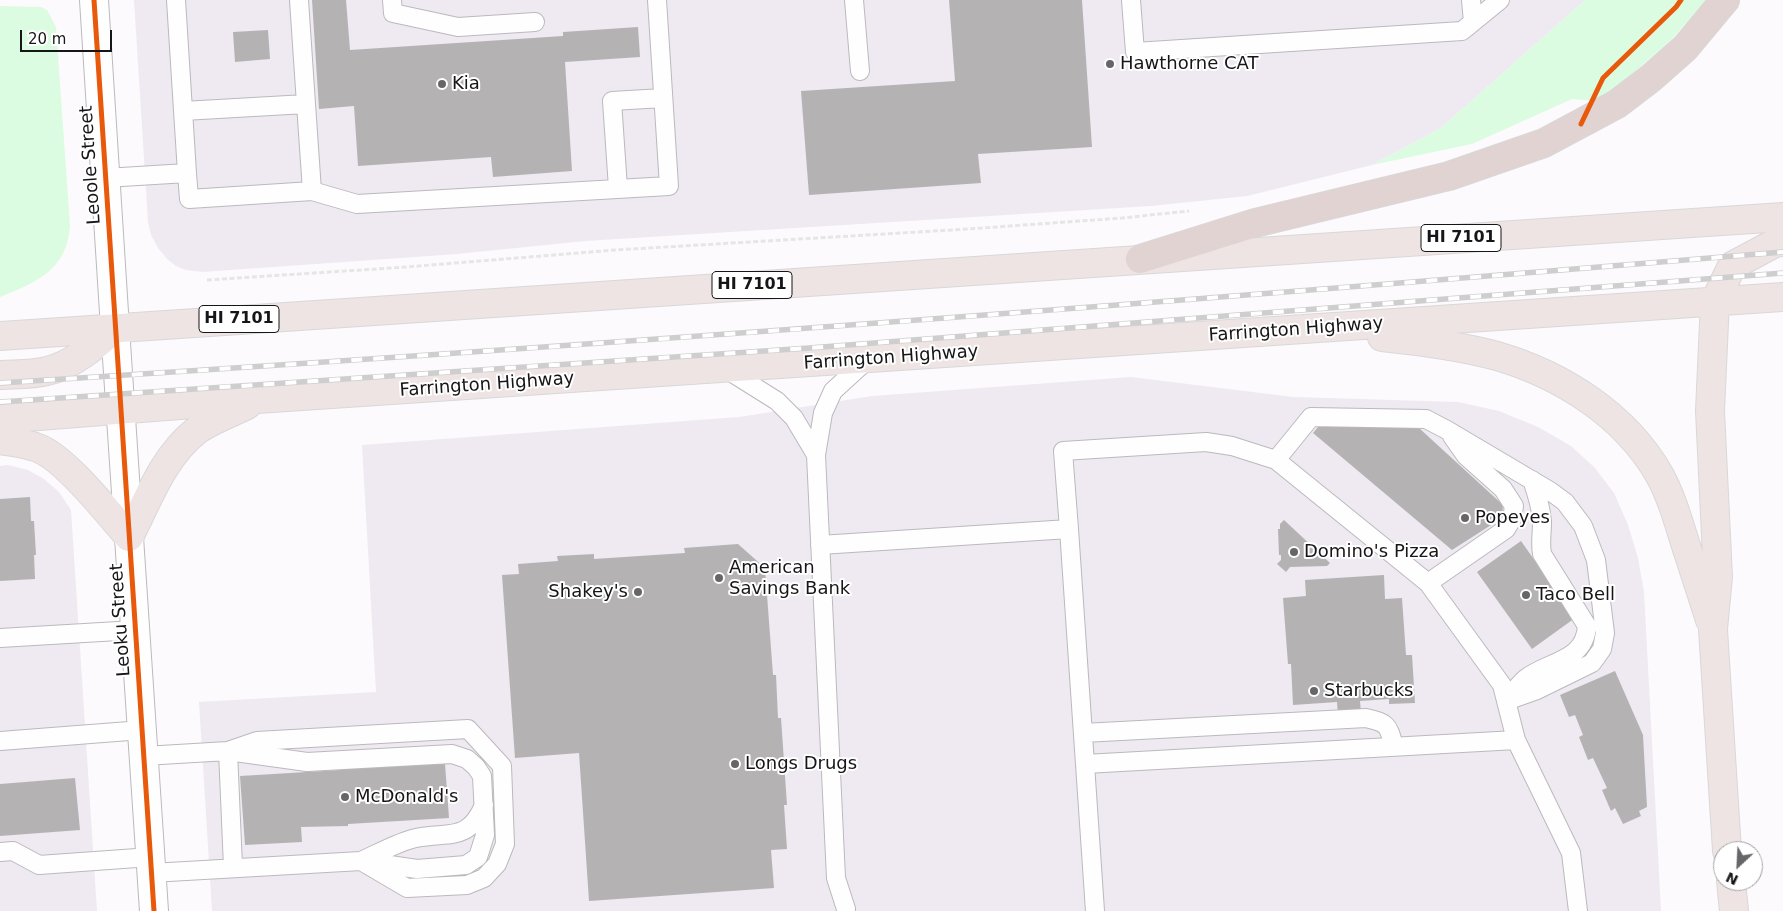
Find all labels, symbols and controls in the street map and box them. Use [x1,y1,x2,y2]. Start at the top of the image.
scale bar [22,20,115,52]
text: 20 m [28,30,66,48]
place label: Hawthorne CAT [1120,53,1259,75]
marker: Hawthorne CAT [1104,58,1116,70]
place label: Kia [452,73,480,95]
marker: Kia [436,78,448,90]
street label: Leoole Street [76,105,106,225]
road number: HI 7101 [1421,224,1501,252]
road number: HI 7101 [712,272,792,298]
road number: HI 7101 [199,306,279,332]
street label: Farrington Highway [1208,313,1384,347]
street label: Farrington Highway [803,341,979,375]
street label: Farrington Highway [399,368,575,402]
place label: Popeyes [1475,507,1550,529]
marker: Popeyes [1459,512,1471,524]
place label: Domino's Pizza [1304,541,1439,563]
marker: Domino's Pizza [1288,546,1300,558]
place label: American Savings Bank [729,557,850,600]
street label: Leoku Street [106,563,136,677]
marker: American Savings Bank [713,572,725,584]
place label: Shakey's [548,581,628,603]
place label: Taco Bell [1536,584,1615,606]
marker: Shakey's [632,586,644,598]
marker: Taco Bell [1520,589,1532,601]
place label: Starbucks [1324,680,1413,702]
marker: Starbucks [1308,685,1320,697]
place label: Longs Drugs [745,753,857,775]
marker: Longs Drugs [729,758,741,770]
place label: McDonald's [355,786,458,808]
marker: McDonald's [339,791,351,803]
north arrow [1713,841,1763,891]
text: N [1723,869,1741,888]

